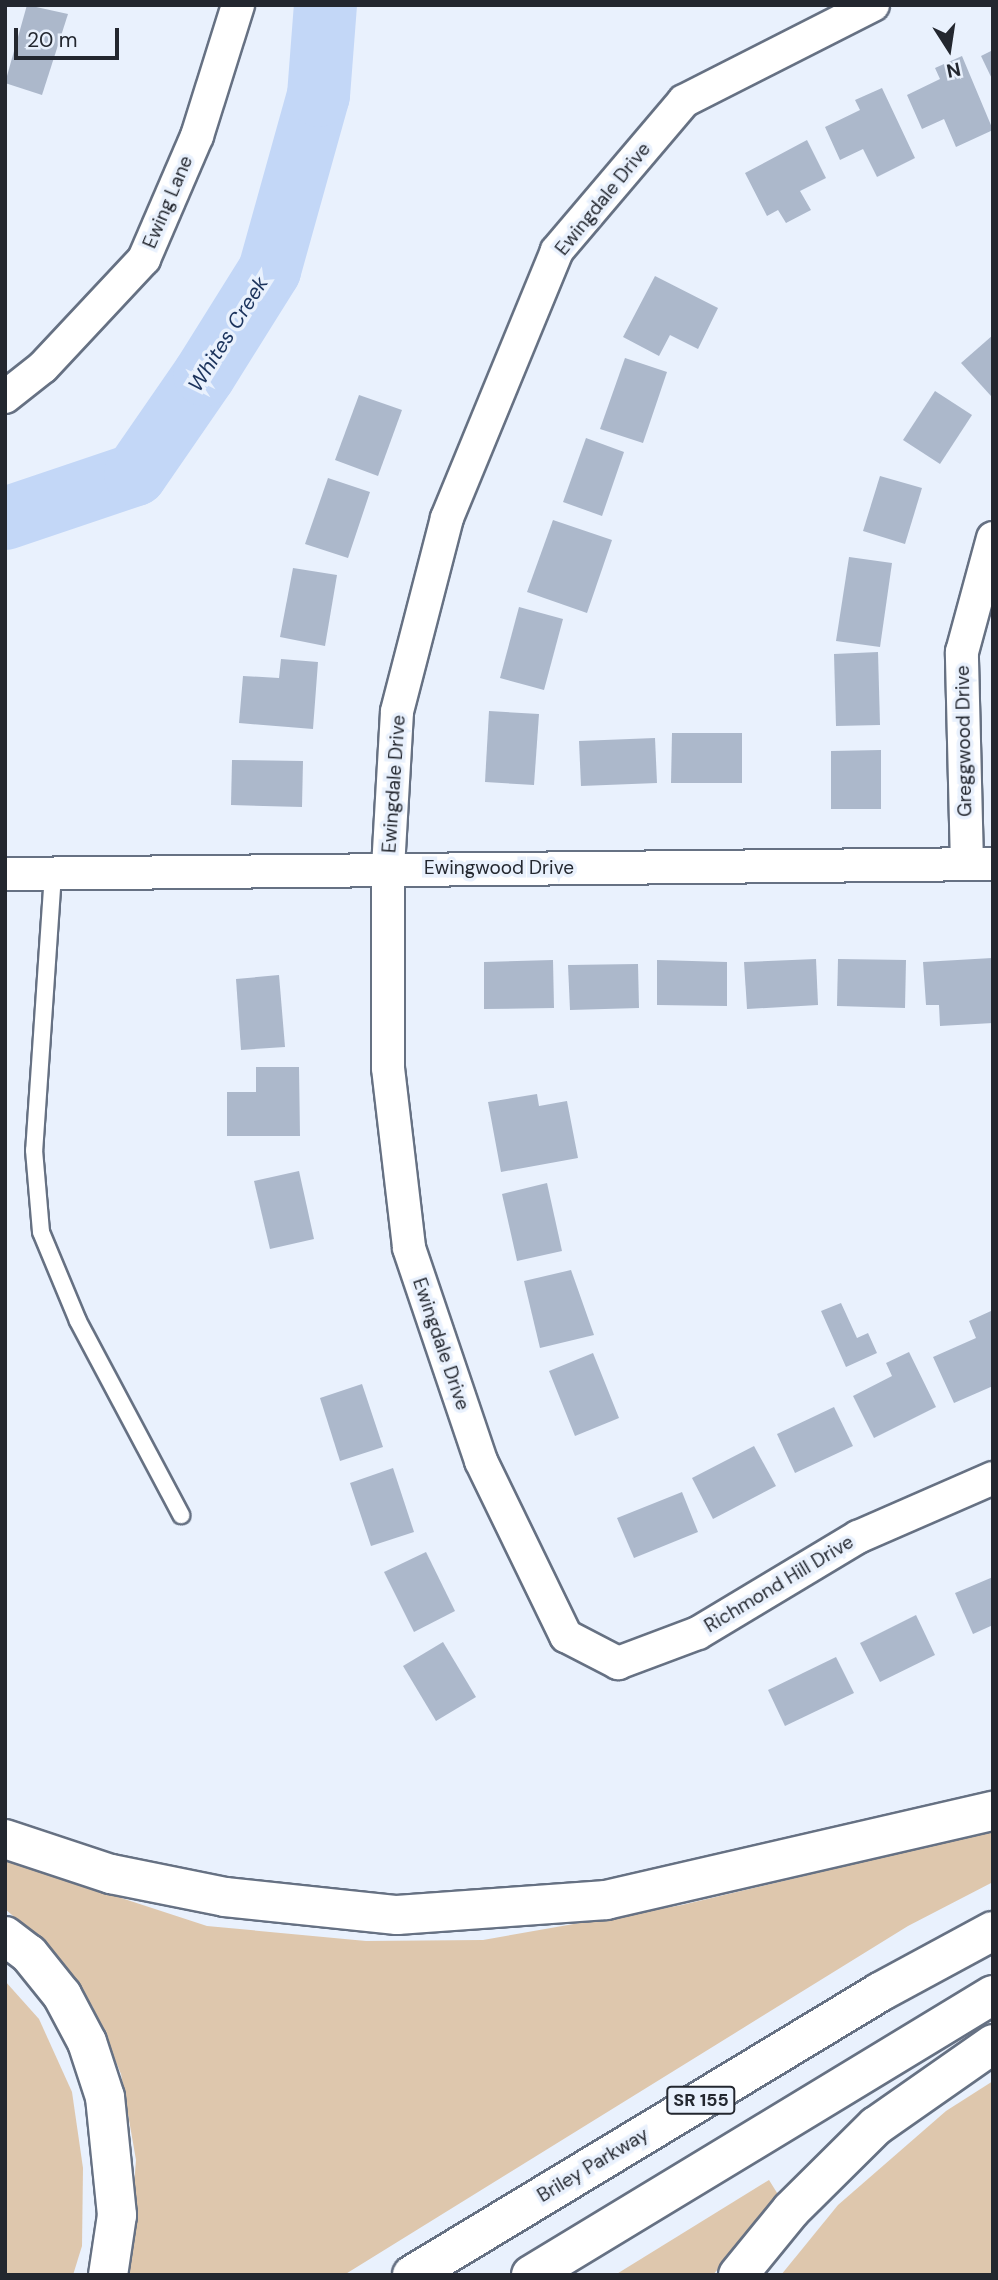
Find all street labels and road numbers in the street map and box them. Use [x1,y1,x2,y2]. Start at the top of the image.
street label: Ewingdale Drive [551,138,655,260]
street label: Ewing Lane [138,152,198,252]
street label: Greggwood Drive [951,665,977,817]
street label: Ewingdale Drive [378,714,410,854]
street label: Ewingwood Drive [424,857,574,879]
street label: Ewingdale Drive [408,1275,474,1413]
street label: Richmond Hill Drive [700,1531,858,1637]
road number: SR 155 [666,2086,736,2114]
street label: Briley Parkway [533,2123,653,2207]

